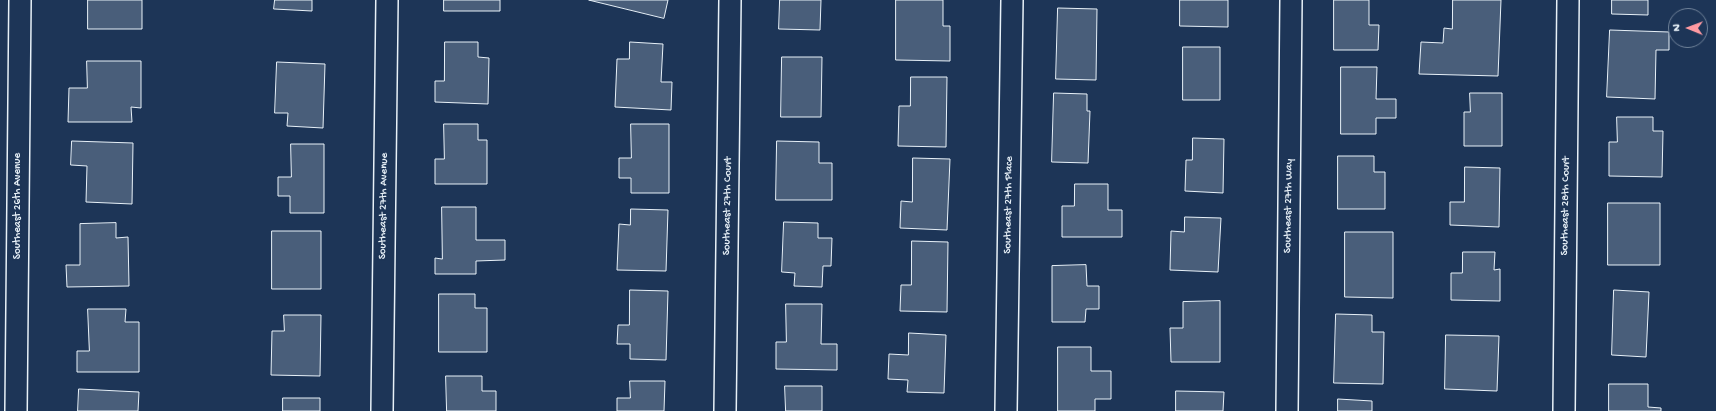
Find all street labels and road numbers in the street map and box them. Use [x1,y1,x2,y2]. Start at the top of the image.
street label: Southeast 26th Avenue [11,153,25,259]
street label: Southeast 27th Avenue [376,153,392,259]
street label: Southeast 27th Place [1002,156,1016,254]
street label: Southeast 28th Court [1559,156,1573,256]
street label: Southeast 27th Court [721,157,735,255]
street label: Southeast 27th Way [1282,159,1296,253]

